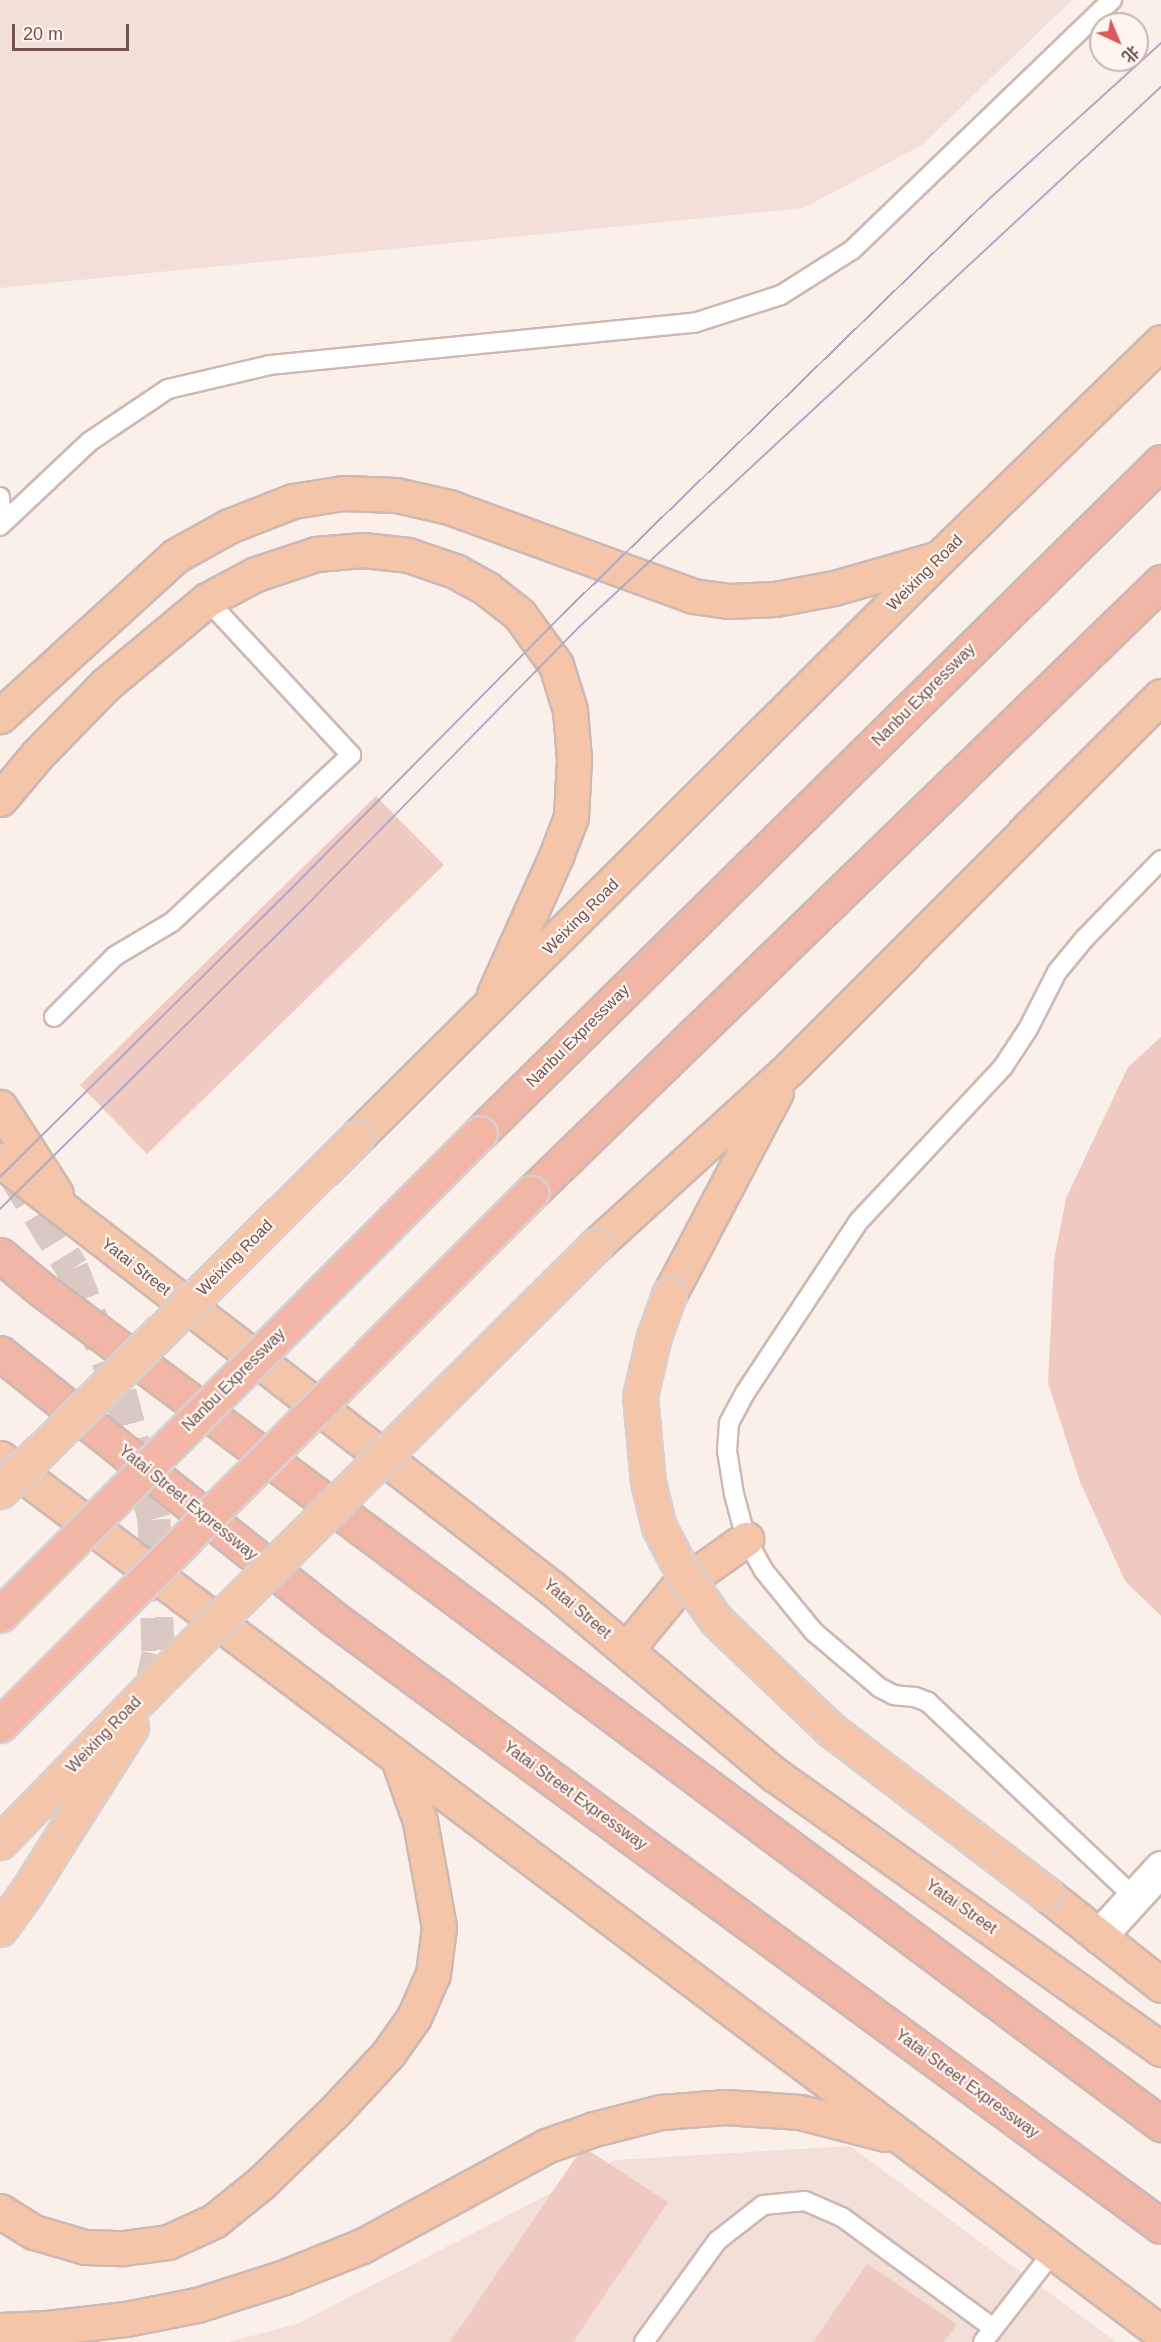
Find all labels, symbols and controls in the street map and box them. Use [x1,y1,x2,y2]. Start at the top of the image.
scale bar [15,12,132,50]
north arrow [1089,12,1149,72]
text: 20 m [23,24,63,44]
text: 北 [1119,42,1142,66]
street label: Weixing Road [883,531,967,615]
street label: Nanbu Expressway [868,639,980,751]
street label: Weixing Road [539,875,623,959]
street label: Nanbu Expressway [522,980,634,1092]
street label: Weixing Road [193,1216,277,1300]
street label: Yatai Street [98,1234,174,1300]
street label: Nanbu Expressway [178,1324,290,1436]
street label: Yatai Street Expressway [115,1441,261,1565]
street label: Yatai Street [539,1575,615,1643]
street label: Weixing Road [63,1693,145,1777]
street label: Yatai Street Expressway [499,1737,651,1855]
street label: Yatai Street [922,1876,1000,1938]
street label: Yatai Street Expressway [891,2025,1043,2143]

